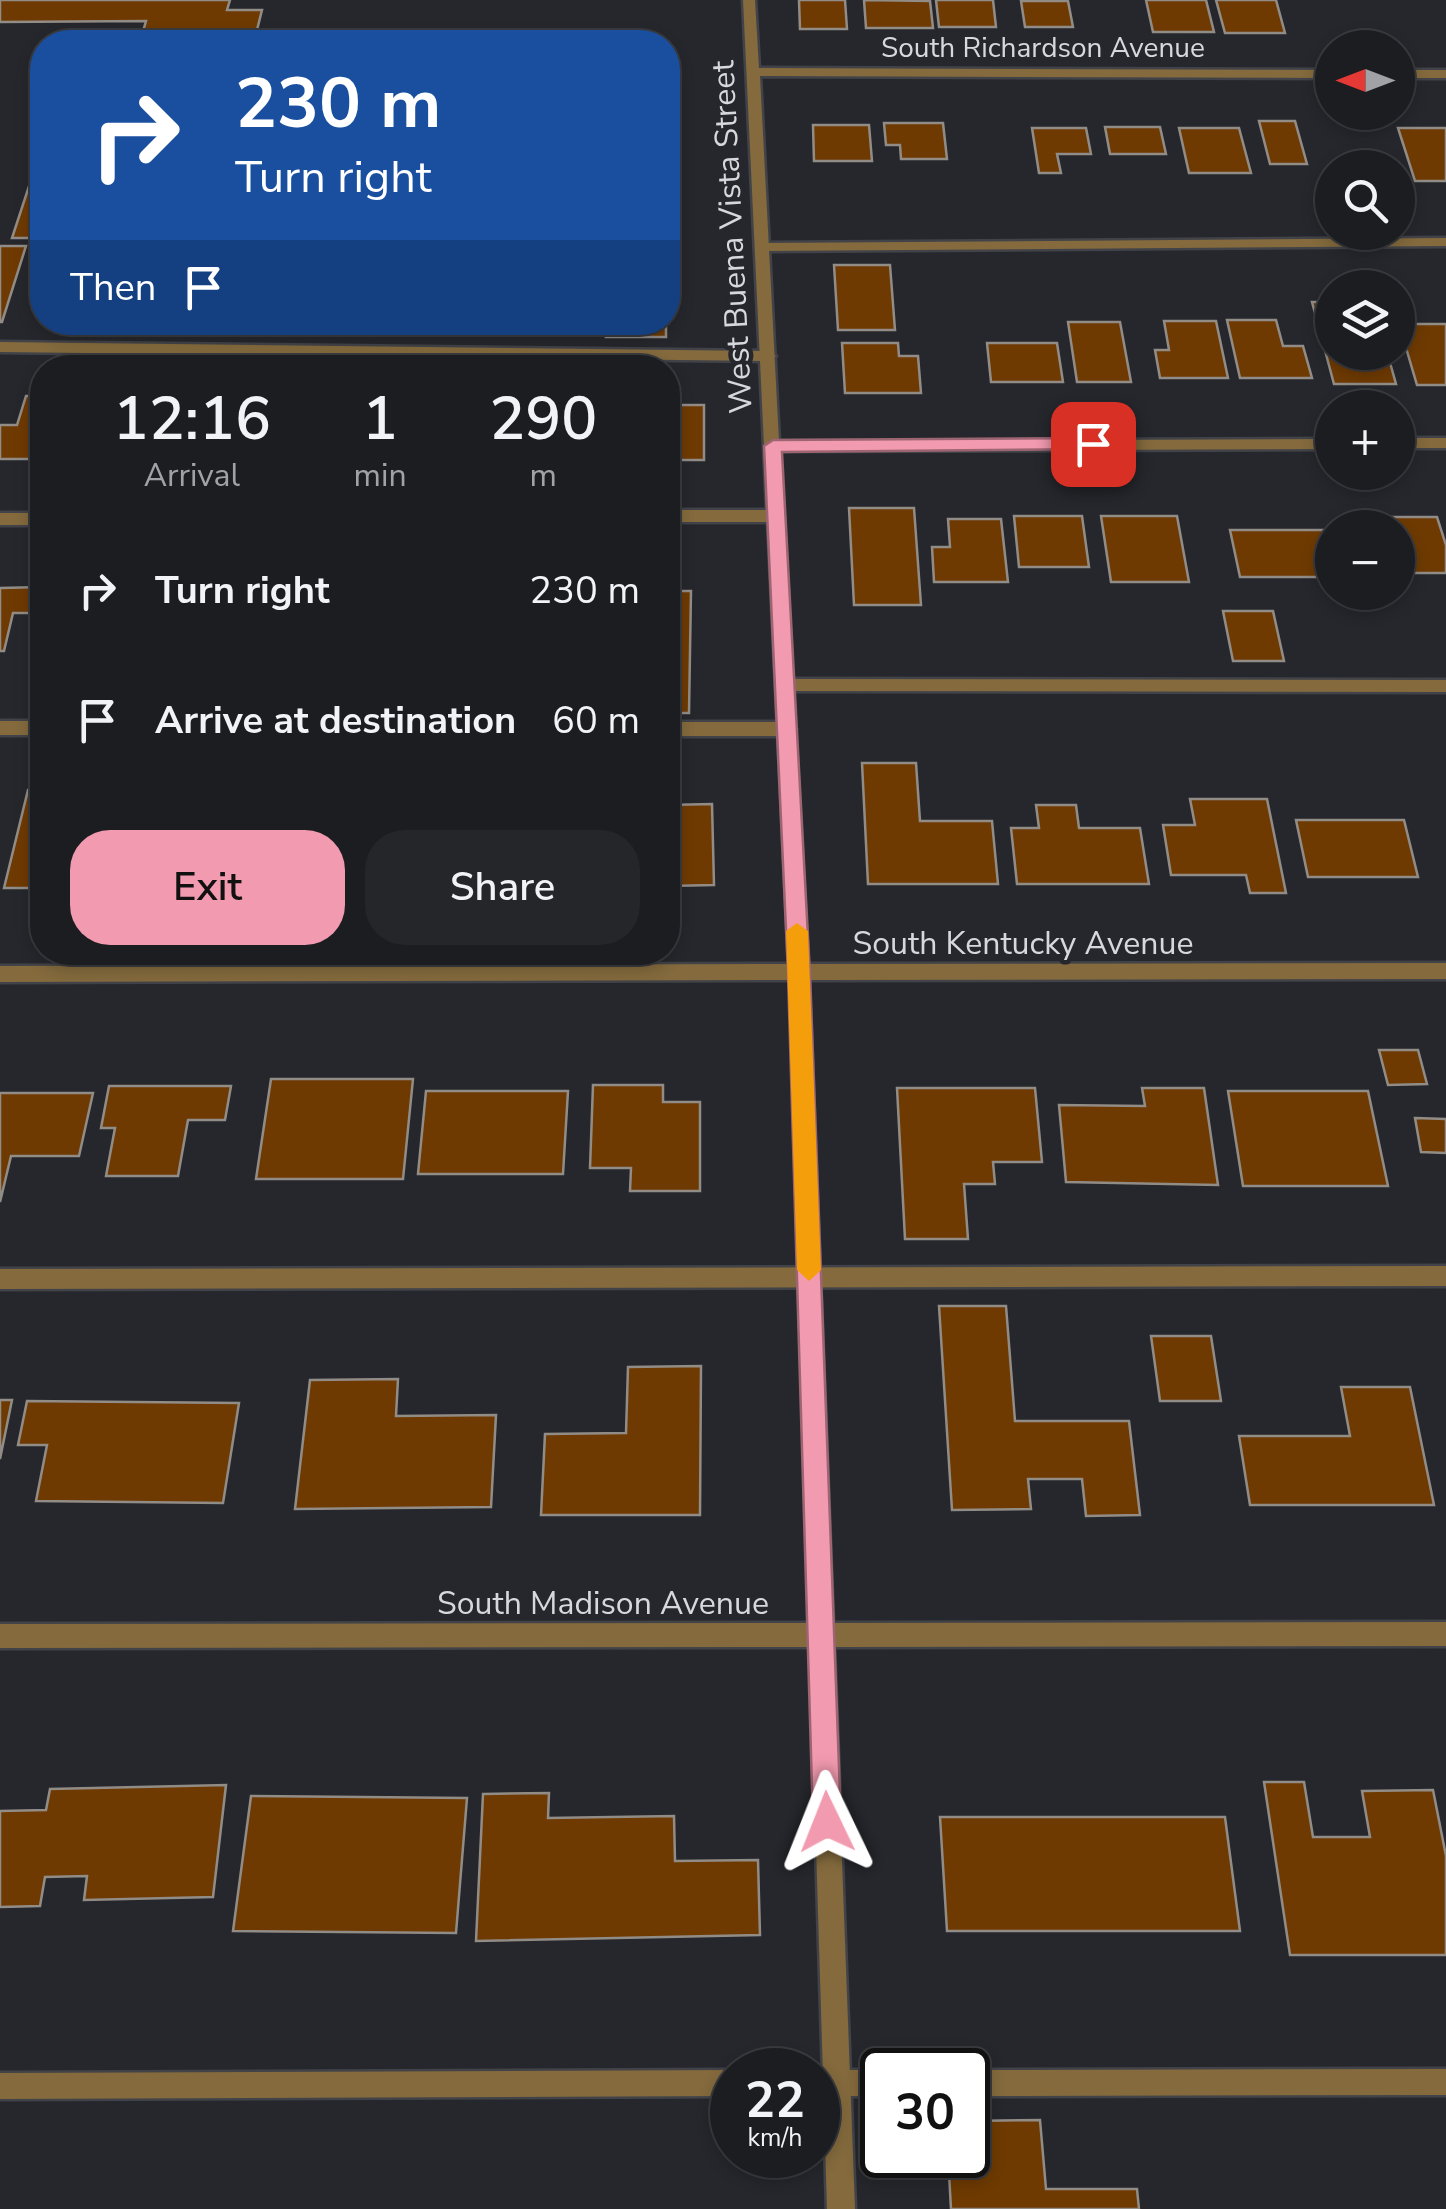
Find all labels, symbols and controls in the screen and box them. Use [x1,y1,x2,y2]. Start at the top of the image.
street label: South Richardson Avenue [881,29,1205,67]
north arrow [1315,30,1415,130]
map controls [1315,30,1415,610]
text: 230 m [235,56,441,152]
street label: West Buena Vista Street [701,59,763,415]
icon: right [70,70,200,200]
text: Turn right [235,147,432,208]
button: search [1315,150,1415,250]
icon: arrive [176,260,231,315]
text: Then [70,262,156,313]
button: layers [1315,270,1415,370]
text: 12:16 [113,378,271,460]
text: 1 [362,378,398,460]
text: 290 [489,378,597,460]
button: + [1315,390,1415,490]
pin [1051,402,1136,487]
icon: arrive [1066,417,1121,472]
text: Arrival [144,454,240,497]
text: min [354,454,407,497]
text: m [530,454,557,497]
button: − [1315,510,1415,610]
icon: right [70,563,125,618]
text: Turn right [155,565,330,616]
text: 230 m [529,565,640,616]
icon: arrive [70,693,125,748]
text: Arrive at destination [155,695,516,746]
text: 60 m [552,695,640,746]
button: Exit [70,830,345,945]
button: Share [365,830,640,945]
street label: South Kentucky Avenue [853,922,1193,965]
street label: South Madison Avenue [437,1582,769,1625]
position arrow [775,1770,879,1874]
speed limit sign: 30 [860,2048,990,2178]
text: 22 [745,2066,805,2135]
text: km/h [747,2121,803,2155]

